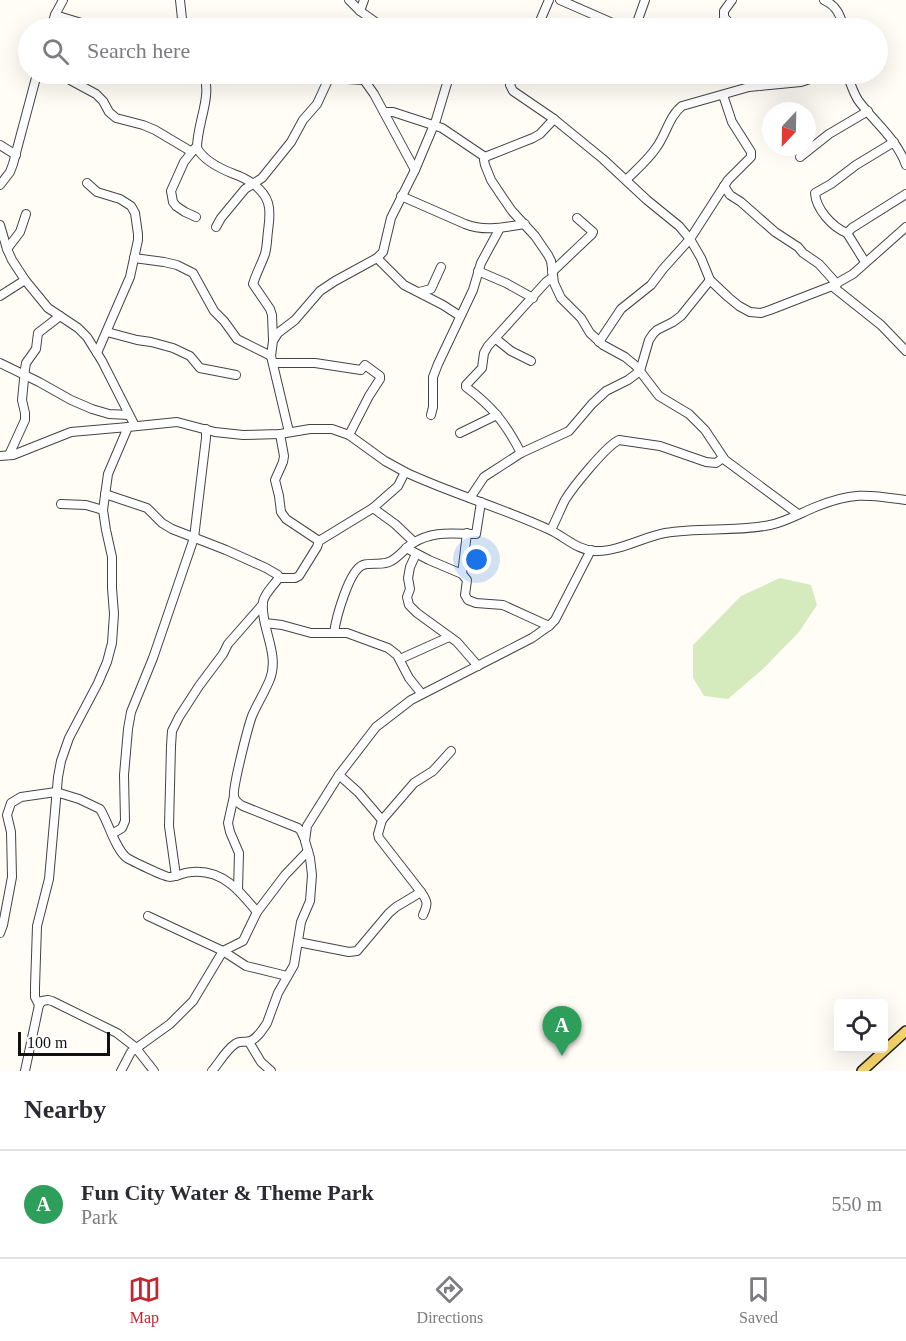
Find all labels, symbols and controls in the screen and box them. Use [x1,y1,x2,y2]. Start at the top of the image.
search box [18,18,888,84]
icon: search [39,35,72,68]
text: Search here [87,38,190,63]
north arrow [762,102,816,156]
your location [462,545,491,574]
map controls [834,999,888,1053]
button: locate [834,999,888,1053]
pin: A [542,1006,582,1056]
scale bar [18,1029,110,1056]
text: 100 m [27,1034,67,1051]
text: Nearby [24,1095,106,1124]
text: Fun City Water & Theme Park [81,1180,374,1205]
text: A [36,1193,51,1215]
text: 550 m [831,1193,882,1215]
text: Park [81,1206,118,1228]
tab: Map [128,1273,161,1327]
tab: Directions [417,1273,483,1327]
tab: Saved [739,1273,778,1327]

